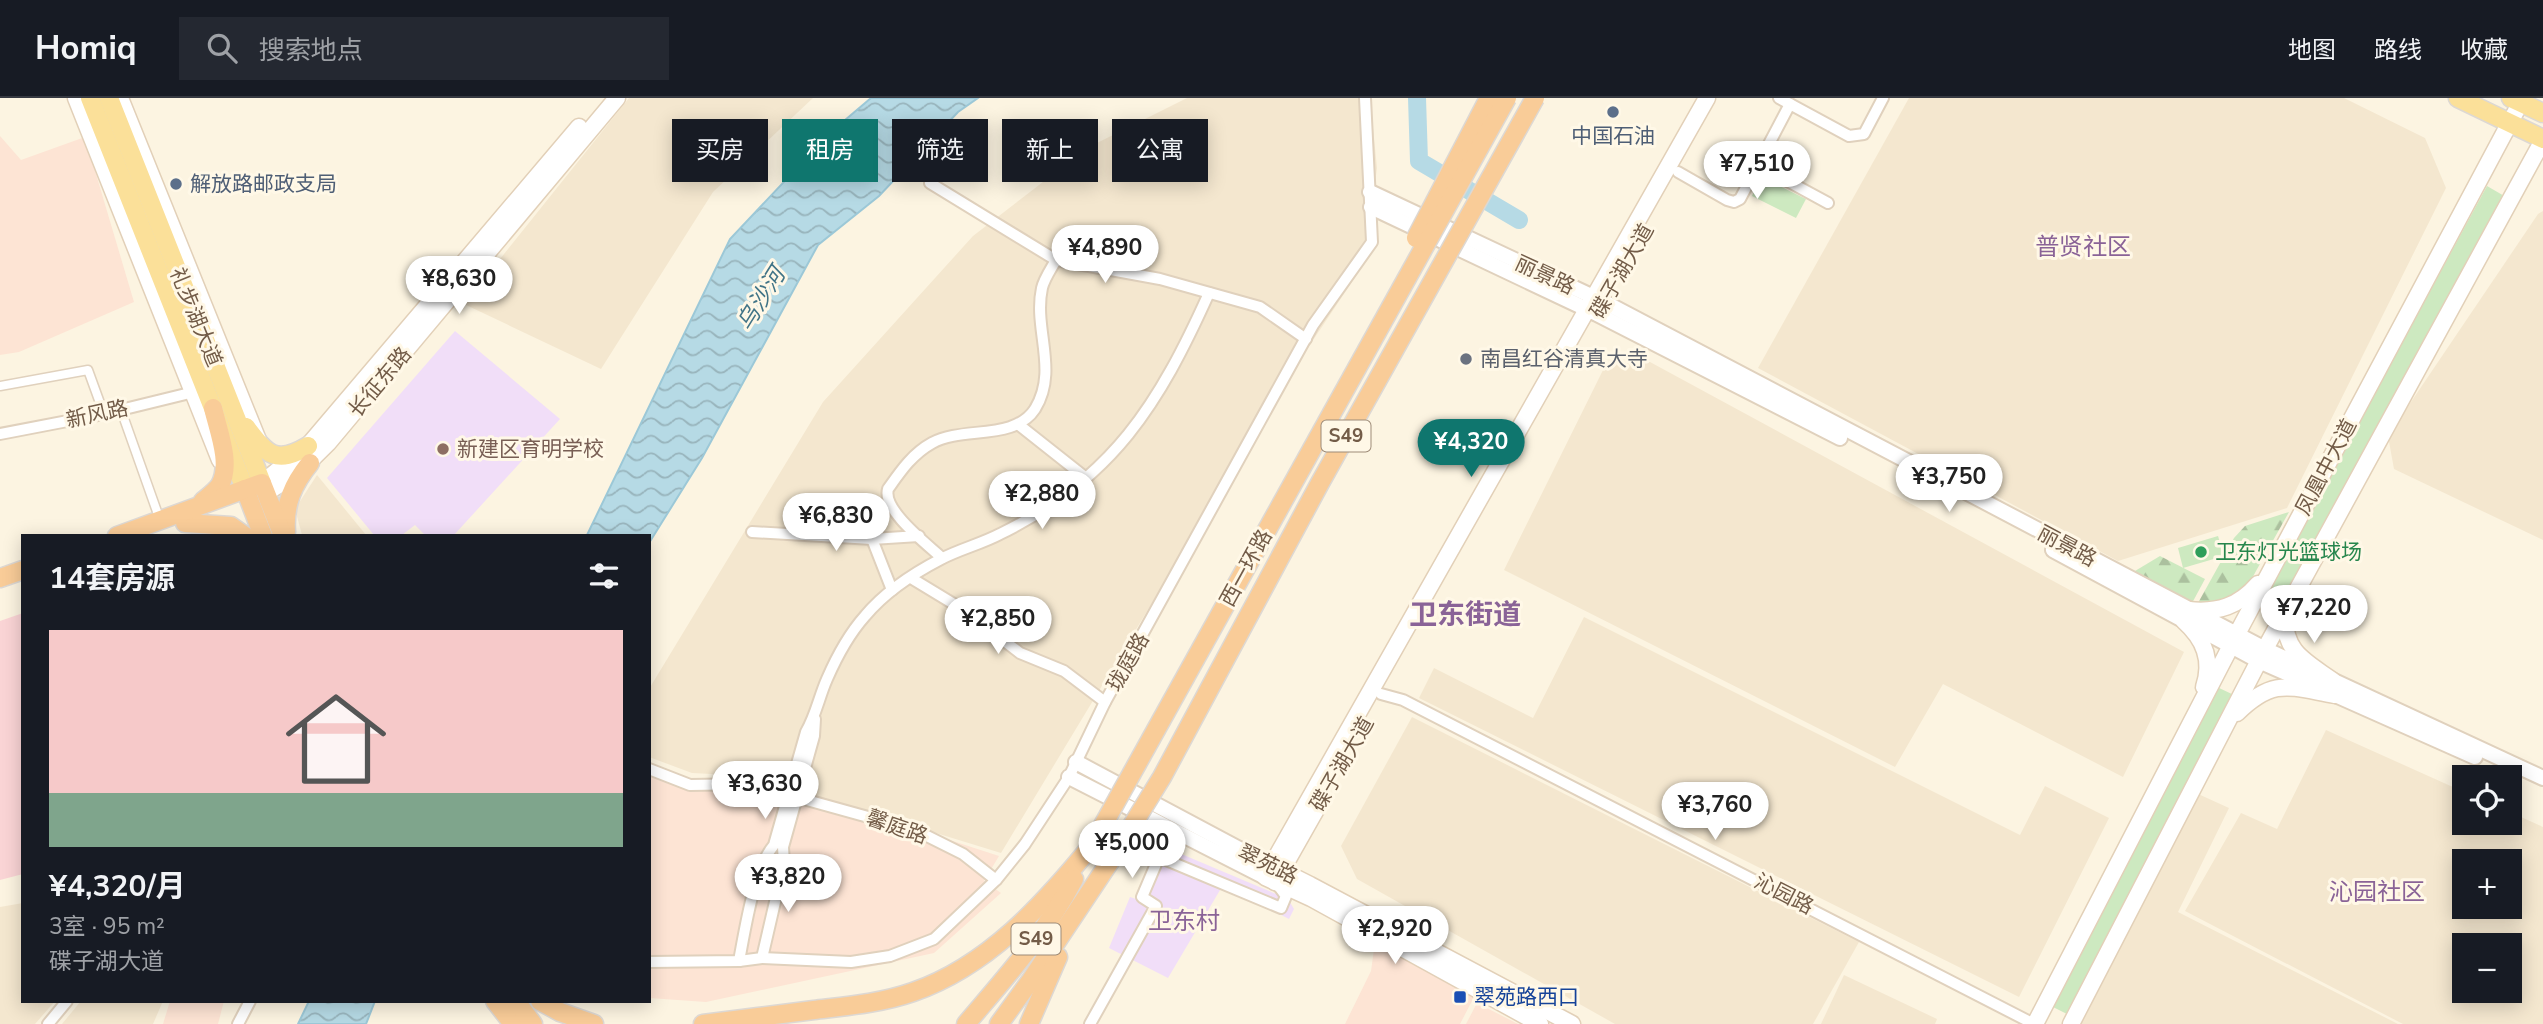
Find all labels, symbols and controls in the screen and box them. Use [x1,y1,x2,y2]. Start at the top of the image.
search box [179,17,669,80]
text: Homiq [35,26,137,71]
icon: search [203,29,241,67]
text: 搜索地点 [259,33,363,68]
text: 地图 [2288,34,2336,66]
text: 路线 [2374,34,2422,66]
text: 收藏 [2460,34,2508,66]
marker: 中国石油 [1605,104,1621,120]
chip: 买房 [672,119,768,182]
chip: 租房 [782,119,878,182]
chip: 筛选 [892,119,988,182]
chip: 新上 [1002,119,1098,182]
chip: 公寓 [1112,119,1208,182]
place label: 中国石油 [1571,122,1655,150]
pin: ¥7,510 [1700,141,1814,201]
text: ¥7,510 [1720,148,1794,179]
place label: 解放路邮政支局 [190,170,337,198]
marker: 解放路邮政支局 [168,176,184,192]
street label: 碟子湖大道 [1584,219,1660,323]
pin: ¥4,890 [1048,226,1162,285]
district label: 普贤社区 [2035,231,2131,263]
text: ¥4,890 [1068,232,1142,263]
street label: 丽景路 [1511,249,1579,301]
pin: ¥8,630 [402,256,516,316]
water label: 乌沙河 [730,258,795,336]
street label: 礼步湖大道 [163,263,229,371]
text: ¥8,630 [422,263,496,294]
street label: 长征东路 [342,341,418,423]
place label: 南昌红谷清真大寺 [1480,345,1648,373]
marker: 南昌红谷清真大寺 [1458,351,1474,367]
street label: 新风路 [63,394,131,434]
street label: 凤凰中大道 [2289,414,2363,520]
road number: S49 [1322,420,1370,452]
pin: ¥4,320 [1414,420,1528,479]
text: ¥4,320 [1434,426,1508,457]
place label: 新建区育明学校 [457,435,604,463]
marker: 新建区育明学校 [435,441,451,457]
pin: ¥3,750 [1892,454,2006,514]
text: ¥3,750 [1912,461,1986,492]
pin: ¥2,880 [985,472,1099,531]
text: ¥2,880 [1005,478,1079,509]
pin: ¥6,830 [779,494,893,553]
text: ¥6,830 [799,500,873,531]
street label: 丽景路 [2033,519,2101,573]
street label: 西一环路 [1213,524,1279,612]
place label: 卫东灯光篮球场 [2215,538,2362,566]
marker: 卫东灯光篮球场 [2193,544,2209,560]
icon: filters [585,557,623,595]
text: 14套房源 [49,558,175,599]
pin: ¥7,220 [2257,586,2371,645]
text: ¥7,220 [2277,592,2351,623]
pin: ¥2,850 [941,596,1055,656]
district label: 卫东街道 [1409,596,1521,634]
text: ¥2,850 [961,603,1035,634]
street label: 珑庭路 [1100,628,1156,696]
icon: home [273,676,399,802]
street label: 碟子湖大道 [1304,712,1380,816]
pin: ¥3,630 [708,762,822,821]
map controls [2452,765,2522,1003]
button: locate [2452,765,2522,835]
text: ¥3,630 [728,768,802,799]
pin: ¥3,760 [1658,782,1772,842]
text: ¥3,760 [1678,789,1752,820]
street label: 馨庭路 [863,804,931,850]
pin: ¥5,000 [1075,820,1189,880]
text: ¥5,000 [1095,827,1169,858]
street label: 翠苑路 [1234,838,1302,890]
button: + [2452,849,2522,919]
pin: ¥3,820 [731,854,845,914]
text: ¥3,820 [751,861,825,892]
text: ¥4,320/月 [49,866,186,907]
street label: 沁园路 [1750,867,1818,921]
district label: 沁园社区 [2329,876,2425,908]
district label: 卫东村 [1148,905,1220,937]
pin: ¥2,920 [1338,906,1452,966]
text: 3室 · 95 m² [49,911,165,942]
text: ¥2,920 [1358,913,1432,944]
road number: S49 [1012,924,1060,954]
button: − [2452,933,2522,1003]
text: 碟子湖大道 [49,946,164,977]
place label: 翠苑路西口 [1474,983,1579,1011]
marker: 翠苑路西口 [1452,989,1468,1005]

